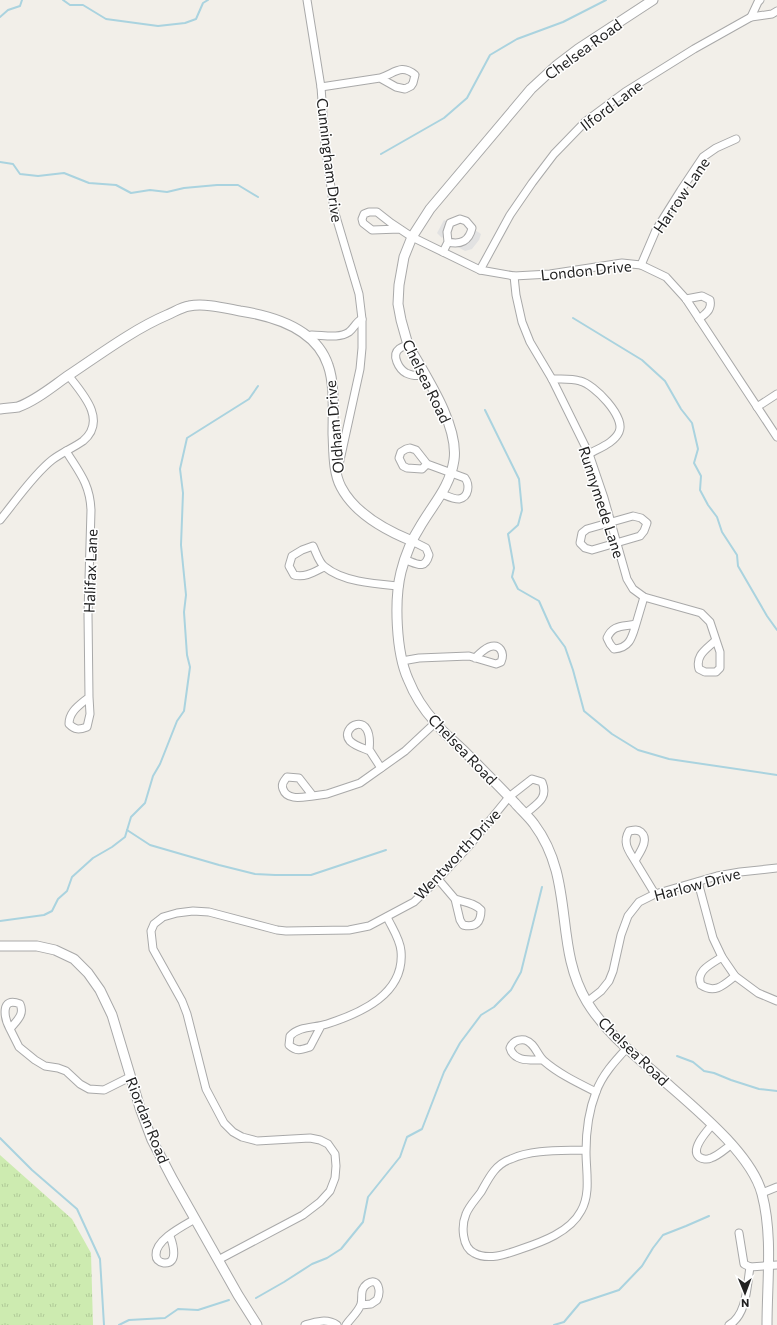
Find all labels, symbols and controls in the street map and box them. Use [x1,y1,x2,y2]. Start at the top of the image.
street label: Chelsea Road [541,15,625,83]
street label: Ilford Lane [577,76,646,134]
street label: Cunningham Drive [313,97,347,223]
street label: Harrow Lane [649,154,713,236]
street label: London Drive [540,256,633,284]
street label: Chelsea Road [399,336,455,426]
street label: Oldham Drive [321,380,347,474]
street label: Runnymede Lane [575,444,629,560]
street label: Halifax Lane [80,529,100,613]
street label: Chelsea Road [425,710,501,788]
street label: Wentworth Drive [410,805,504,903]
street label: Harlow Drive [652,864,742,904]
street label: Chelsea Road [595,1013,673,1089]
street label: Riordan Road [122,1074,174,1166]
north arrow [725,1273,765,1313]
text: N [741,1297,749,1310]

